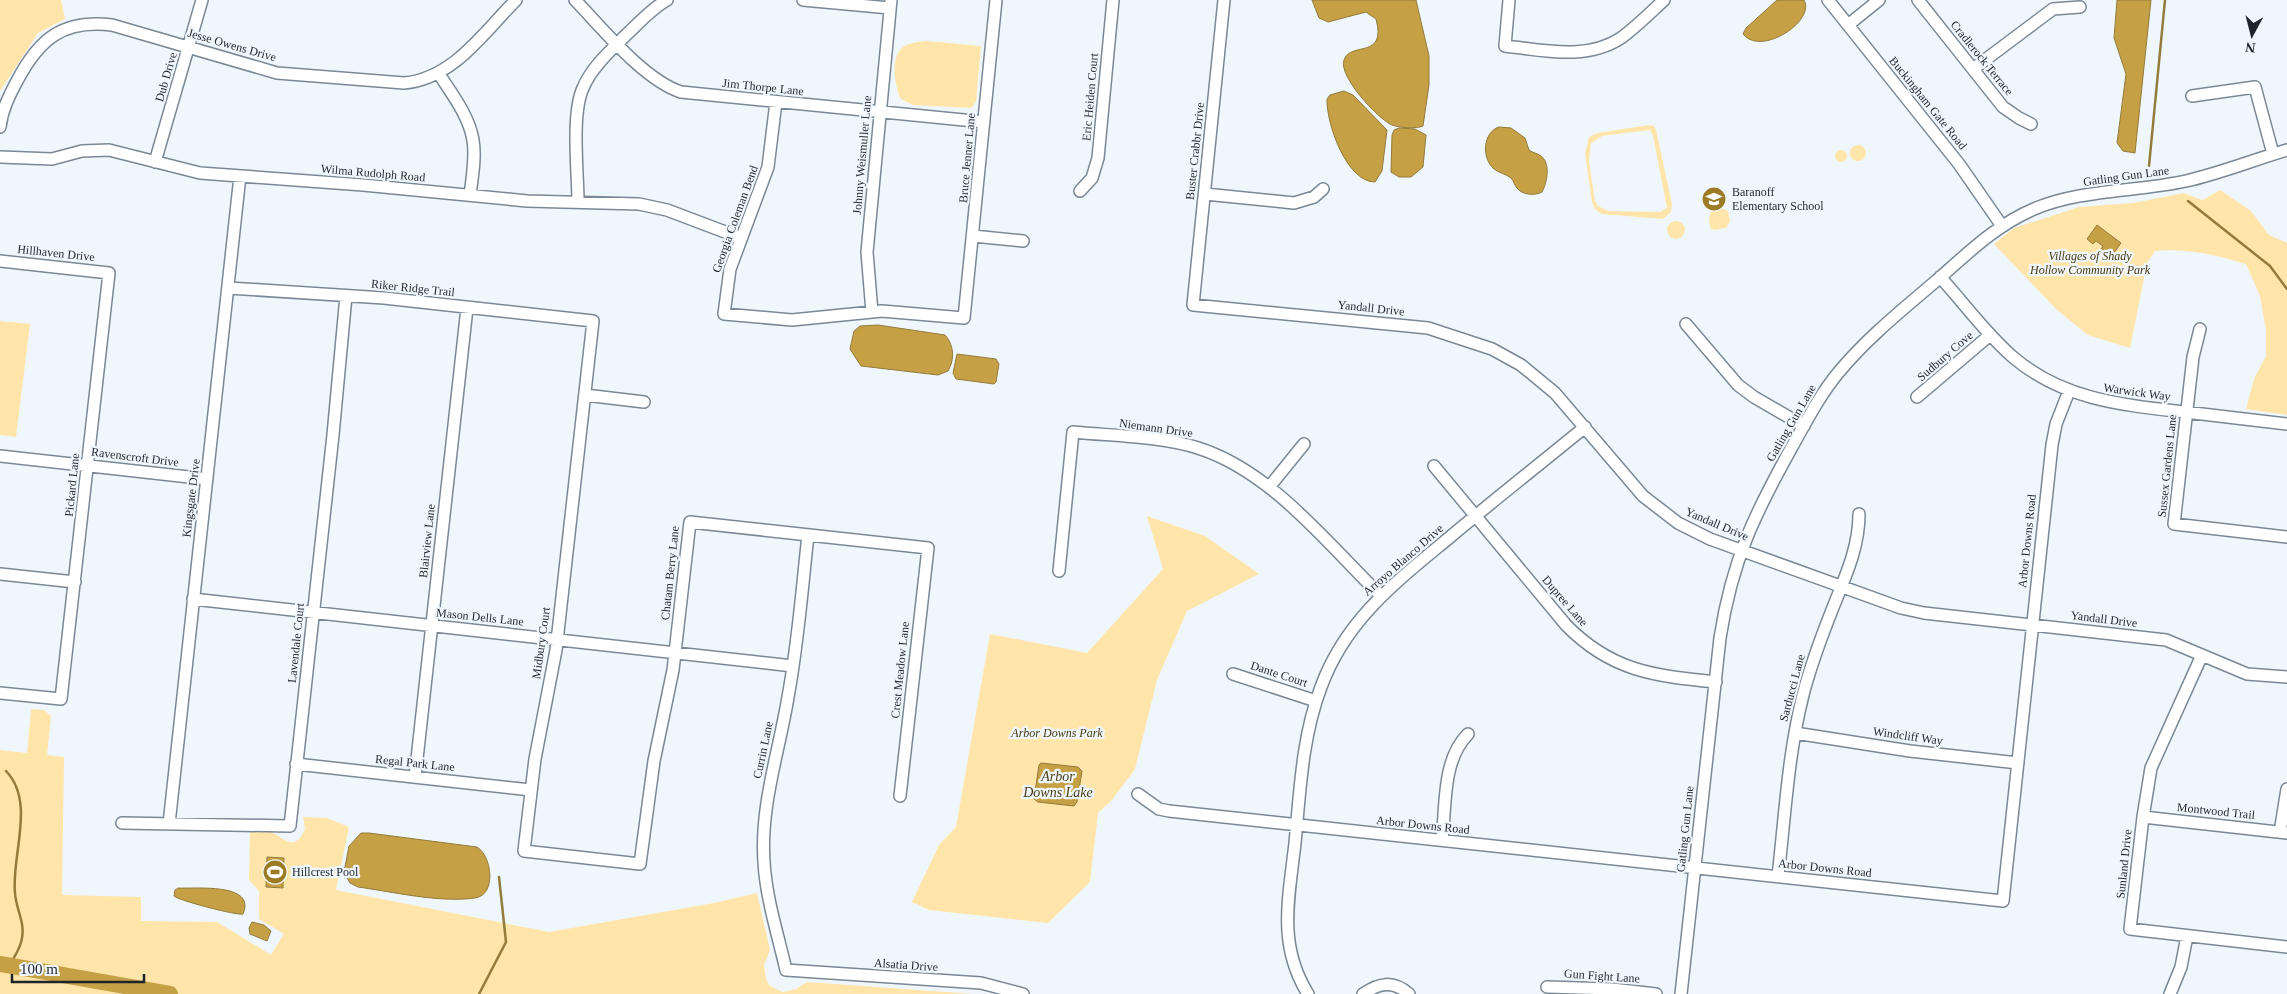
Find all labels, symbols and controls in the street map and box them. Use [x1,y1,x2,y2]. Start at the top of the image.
north arrow [2227,10,2277,60]
street label: Cradlerock Terrace [1948,18,2016,98]
street label: Jesse Owens Drive [186,26,278,64]
text: N [2245,39,2256,55]
street label: Dub Drive [152,51,180,103]
street label: Eric Heiden Court [1079,52,1101,141]
street label: Buckingham Gate Road [1886,54,1970,152]
street label: Jim Thorpe Lane [722,76,804,98]
street label: Johnny Weismuller Lane [850,95,874,215]
street label: Buster Crabbr Drive [1183,102,1207,200]
street label: Bruce Jenner Lane [956,113,978,203]
street label: Wilma Rudolph Road [320,161,426,185]
street label: Georgia Coleman Bend [709,163,761,275]
street label: Gatling Gun Lane [2082,163,2170,189]
place label: Baranoff Elementary School [1732,185,1824,213]
school or university icon: Baranoff Elementary School [1701,186,1727,212]
street label: Hillhaven Drive [17,242,95,264]
park label: Villages of Shady Hollow Community Park [2029,249,2151,277]
street label: Riker Ridge Trail [370,277,456,299]
street label: Yandall Drive [1337,298,1405,318]
street label: Sudbury Cove [1914,328,1976,384]
street label: Warwick Way [2103,380,2171,404]
street label: Gatling Gun Lane [1763,382,1819,464]
street label: Sussex Gardens Lane [2155,414,2179,518]
street label: Niemann Drive [1118,416,1194,440]
street label: Ravenscroft Drive [90,445,180,469]
street label: Pickard Lane [62,453,82,517]
street label: Kingsgate Drive [179,458,203,538]
street label: Arbor Downs Road [2015,494,2039,588]
street label: Blairview Lane [416,503,438,579]
street label: Yandall Drive [1683,504,1751,544]
street label: Arroyo Blanco Drive [1360,521,1446,599]
street label: Chatam Berry Lane [658,525,682,621]
street label: Dupree Lane [1539,573,1591,629]
street label: Lavendale Court [285,602,307,684]
street label: Mason Dells Lane [436,605,524,629]
street label: Midbury Court [529,606,553,680]
street label: Yandall Drive [2070,608,2138,630]
street label: Crest Meadow Lane [888,621,912,719]
street label: Sarducci Lane [1776,653,1808,723]
street label: Dante Court [1249,658,1310,690]
street label: Currin Lane [750,720,776,780]
street label: Windcliff Way [1872,724,1944,748]
park label: Arbor Downs Park [1010,726,1103,740]
street label: Regal Park Lane [375,752,455,774]
water label: Arbor Downs Lake [1022,769,1093,800]
street label: Gatling Gun Lane [1674,785,1696,873]
street label: Montwood Trail [2176,800,2256,822]
street label: Arbor Downs Road [1376,813,1470,837]
street label: Sunland Drive [2113,829,2135,899]
street label: Arbor Downs Road [1778,856,1872,880]
sports icon: Hillcrest Pool [262,859,288,885]
place label: Hillcrest Pool [292,865,359,879]
scale bar [12,952,145,984]
street label: Alsatia Drive [873,956,939,974]
text: 100 m [20,961,58,977]
street label: Gun Fight Lane [1564,966,1640,986]

